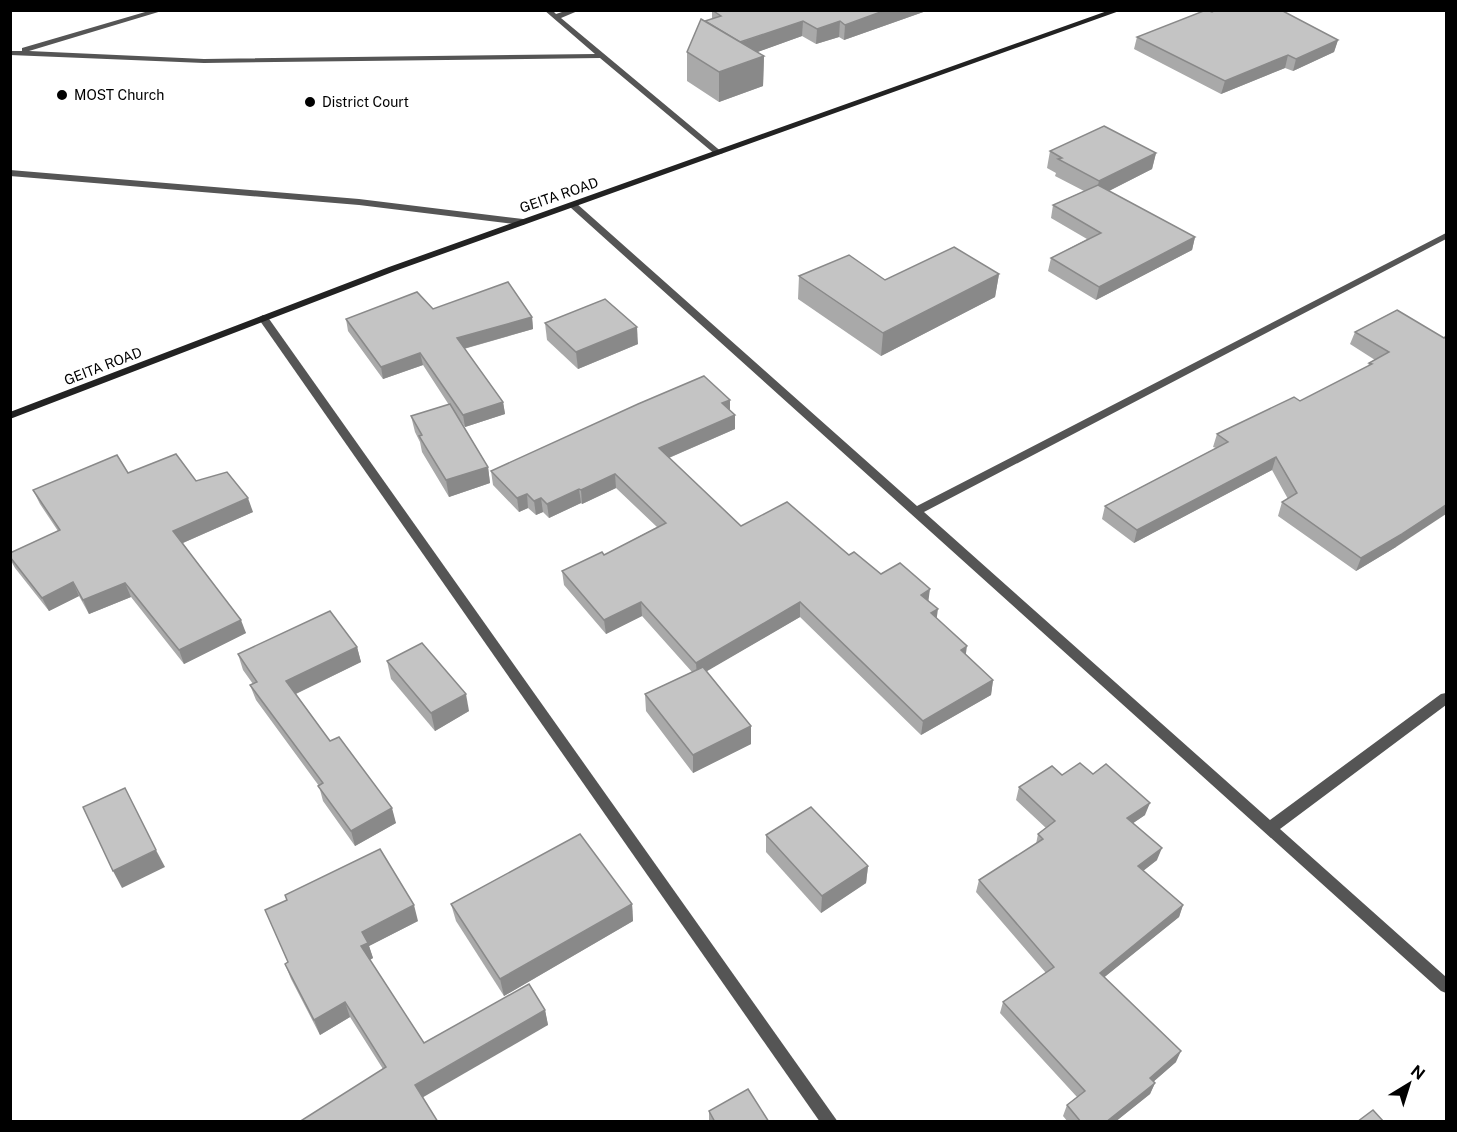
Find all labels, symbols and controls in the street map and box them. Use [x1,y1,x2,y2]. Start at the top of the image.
place label: MOST Church [74,87,164,103]
marker: MOST Church [55,88,69,102]
place label: District Court [322,94,409,110]
marker: District Court [303,95,317,109]
street label: GEITA ROAD [518,174,600,216]
street label: GEITA ROAD [62,344,144,388]
north arrow [1379,1054,1439,1114]
text: N [1407,1061,1429,1084]

